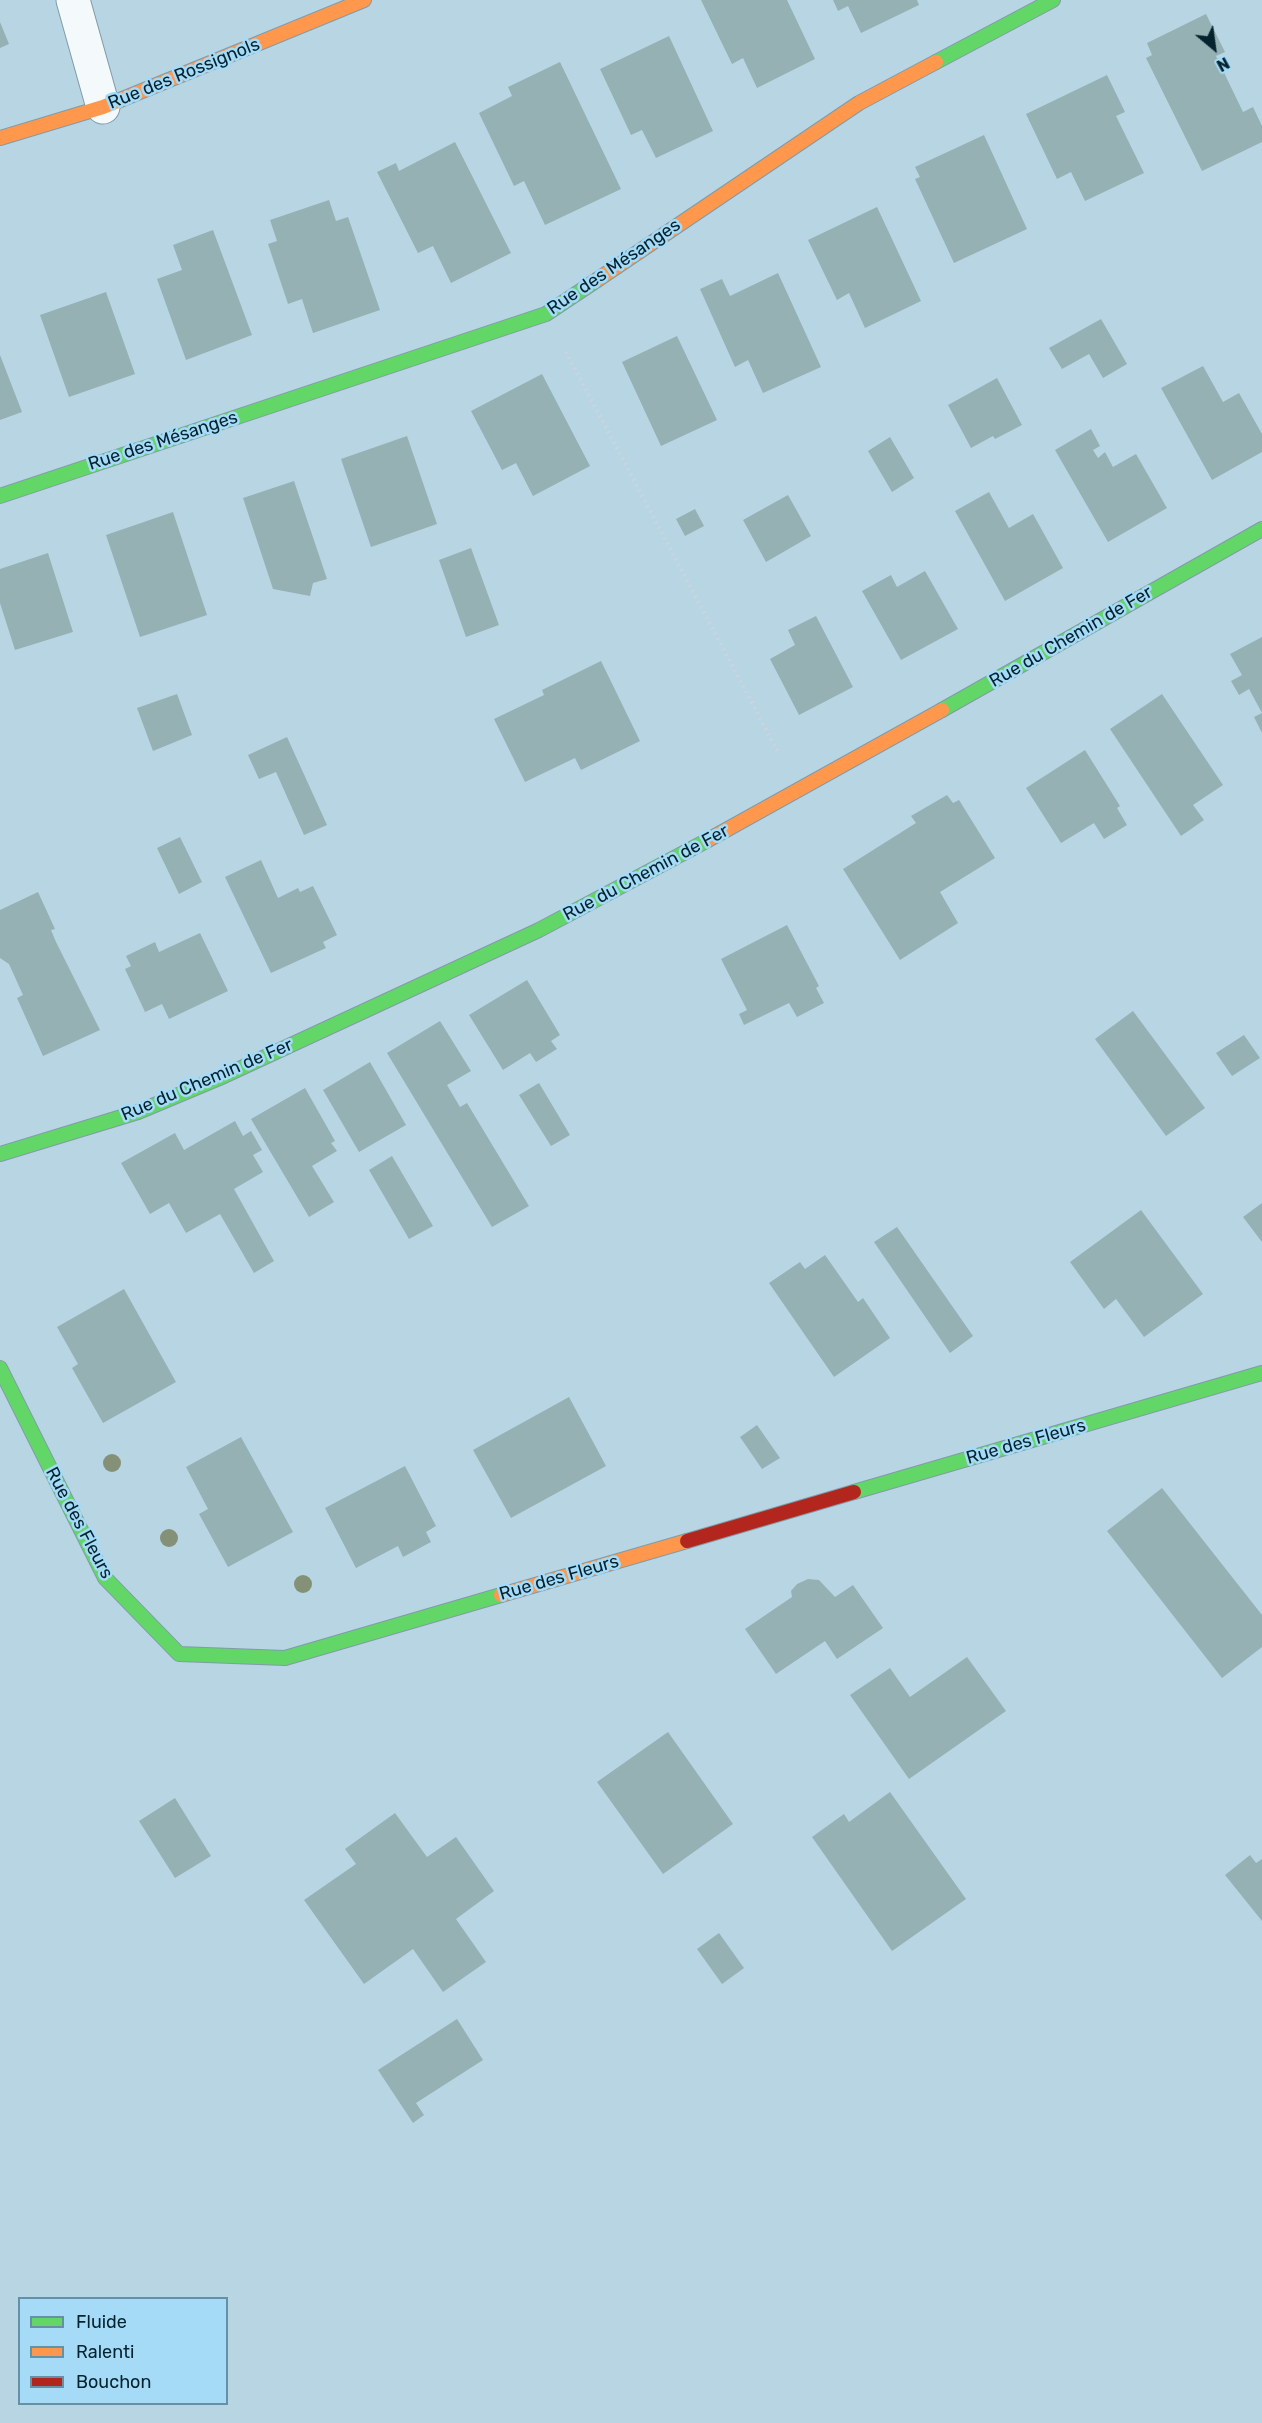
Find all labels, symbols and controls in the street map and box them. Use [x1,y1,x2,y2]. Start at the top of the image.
north arrow [1184,18,1244,78]
street label: Rue des Rossignols [105,34,263,114]
text: N [1213,53,1233,75]
street label: Rue des Mésanges [543,214,685,320]
street label: Rue des Mésanges [86,407,240,475]
street label: Rue du Chemin de Fer [986,582,1156,692]
street label: Rue du Chemin de Fer [560,820,732,926]
street label: Rue du Chemin de Fer [118,1034,296,1126]
street label: Rue des Fleurs [964,1415,1088,1469]
street label: Rue des Fleurs [41,1463,117,1583]
street label: Rue des Fleurs [497,1551,621,1605]
legend [18,2297,228,2405]
text: Fluide [76,2311,127,2333]
text: Ralenti [76,2341,134,2363]
text: Bouchon [76,2371,151,2393]

